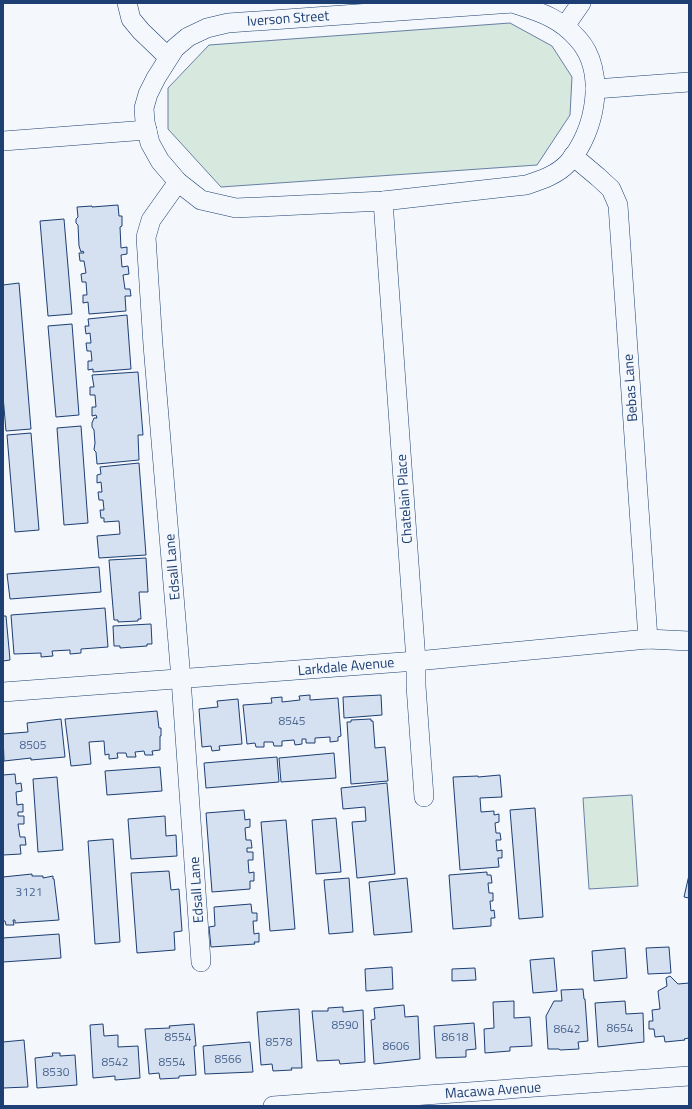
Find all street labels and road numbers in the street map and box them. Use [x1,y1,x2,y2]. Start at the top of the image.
street label: Iverson Street [246,4,330,31]
street label: Bebas Lane [617,353,642,423]
street label: Chatelain Place [390,454,417,545]
street label: Edsall Lane [158,533,185,601]
street label: Larkdale Avenue [297,651,395,680]
street label: Edsall Lane [183,856,208,924]
street label: Macawa Avenue [444,1076,542,1103]

